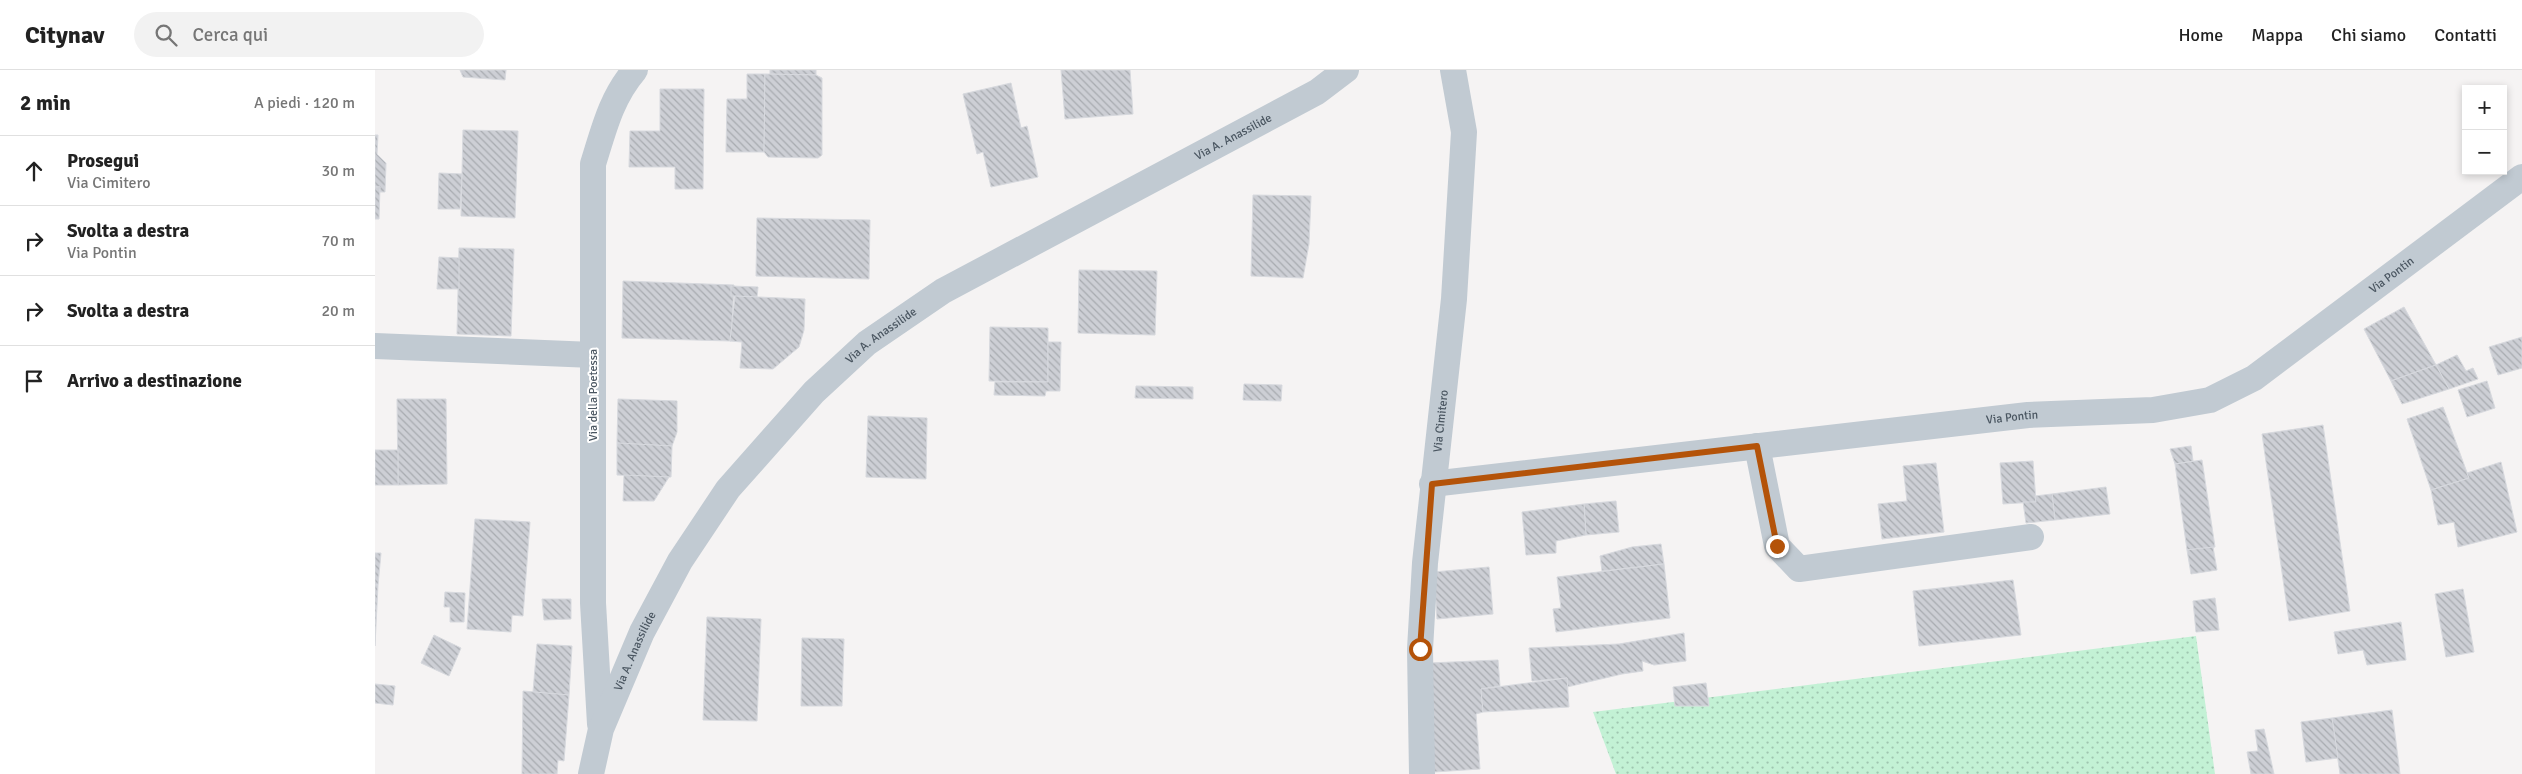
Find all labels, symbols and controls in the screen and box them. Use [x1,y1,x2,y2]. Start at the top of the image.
search box [134,12,484,57]
text: Citynav [25,20,104,50]
icon: search [152,21,180,49]
text: Cerca qui [192,23,268,47]
text: Home [2178,24,2223,46]
text: Mappa [2251,24,2303,46]
text: Chi siamo [2331,24,2406,46]
text: Contatti [2434,24,2497,46]
map controls [2462,85,2507,175]
button: + [2462,85,2507,130]
text: 2 min [20,90,71,116]
text: A piedi · 120 m [254,93,355,113]
street label: Via A. Anassilide [1192,110,1274,163]
button: − [2462,130,2507,175]
text: Prosegui [67,149,139,173]
icon: ahead [20,157,48,185]
text: 30 m [321,161,355,181]
text: Via Cimitero [67,173,151,193]
text: Svolta a destra [67,219,189,243]
icon: right [20,227,48,255]
text: 70 m [321,231,355,251]
text: Via Pontin [67,243,137,263]
street label: Via Pontin [2366,253,2417,297]
icon: right [20,297,48,325]
text: Svolta a destra [67,299,189,323]
text: 20 m [321,301,355,321]
street label: Via A. Anassilide [842,304,919,367]
street label: Via della Poetessa [586,349,601,441]
icon: arrive [20,367,48,395]
text: Arrivo a destinazione [67,369,242,393]
street label: Via Cimitero [1430,389,1451,453]
street label: Via Pontin [1985,407,2038,427]
route end [1766,535,1789,558]
street label: Via A. Anassilide [611,609,659,693]
route start [1409,638,1432,661]

